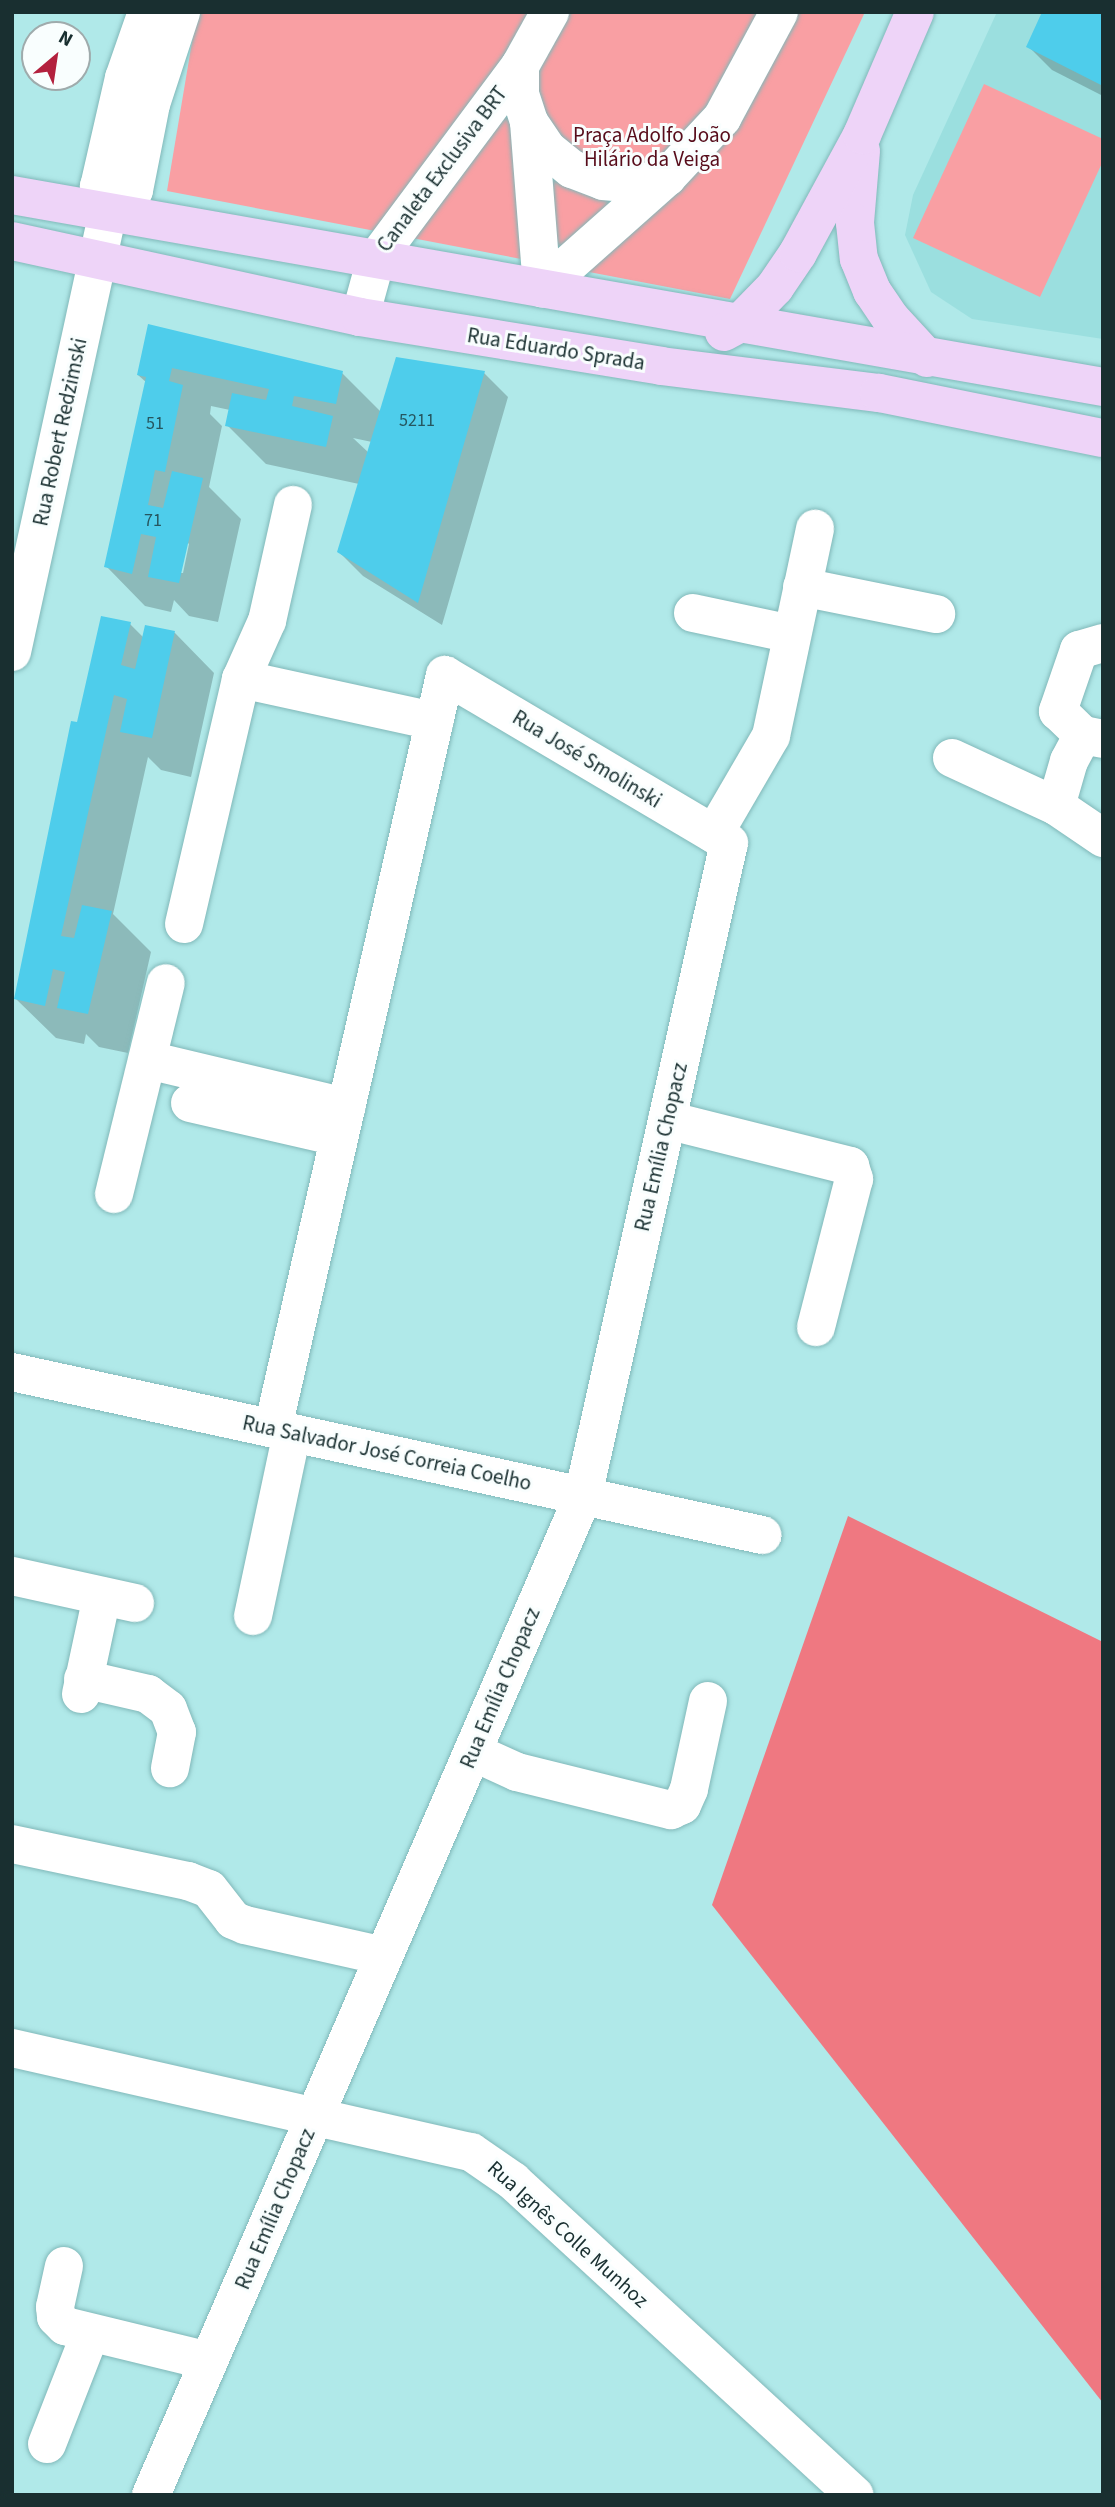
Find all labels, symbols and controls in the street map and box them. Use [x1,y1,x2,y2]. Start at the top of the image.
north arrow [21,21,91,91]
text: N [53,24,78,54]
street label: Canaleta Exclusiva BRT [372,81,512,257]
park label: Praça Adolfo João Hilário da Veiga [573,122,731,172]
street label: Rua Eduardo Sprada [465,323,647,375]
street label: Rua Robert Redzimski [28,336,92,528]
house number: 5211 [399,410,435,432]
house number: 51 [146,413,164,435]
house number: 71 [144,510,162,532]
street label: Rua José Smolinski [508,705,666,813]
street label: Rua Emília Chopacz [629,1060,693,1234]
street label: Rua Salvador José Correia Coelho [240,1410,534,1496]
street label: Rua Emília Chopacz [455,1604,545,1772]
street label: Rua Emília Chopacz [230,2125,320,2293]
street label: Rua Ignês Colle Munhoz [482,2155,654,2313]

